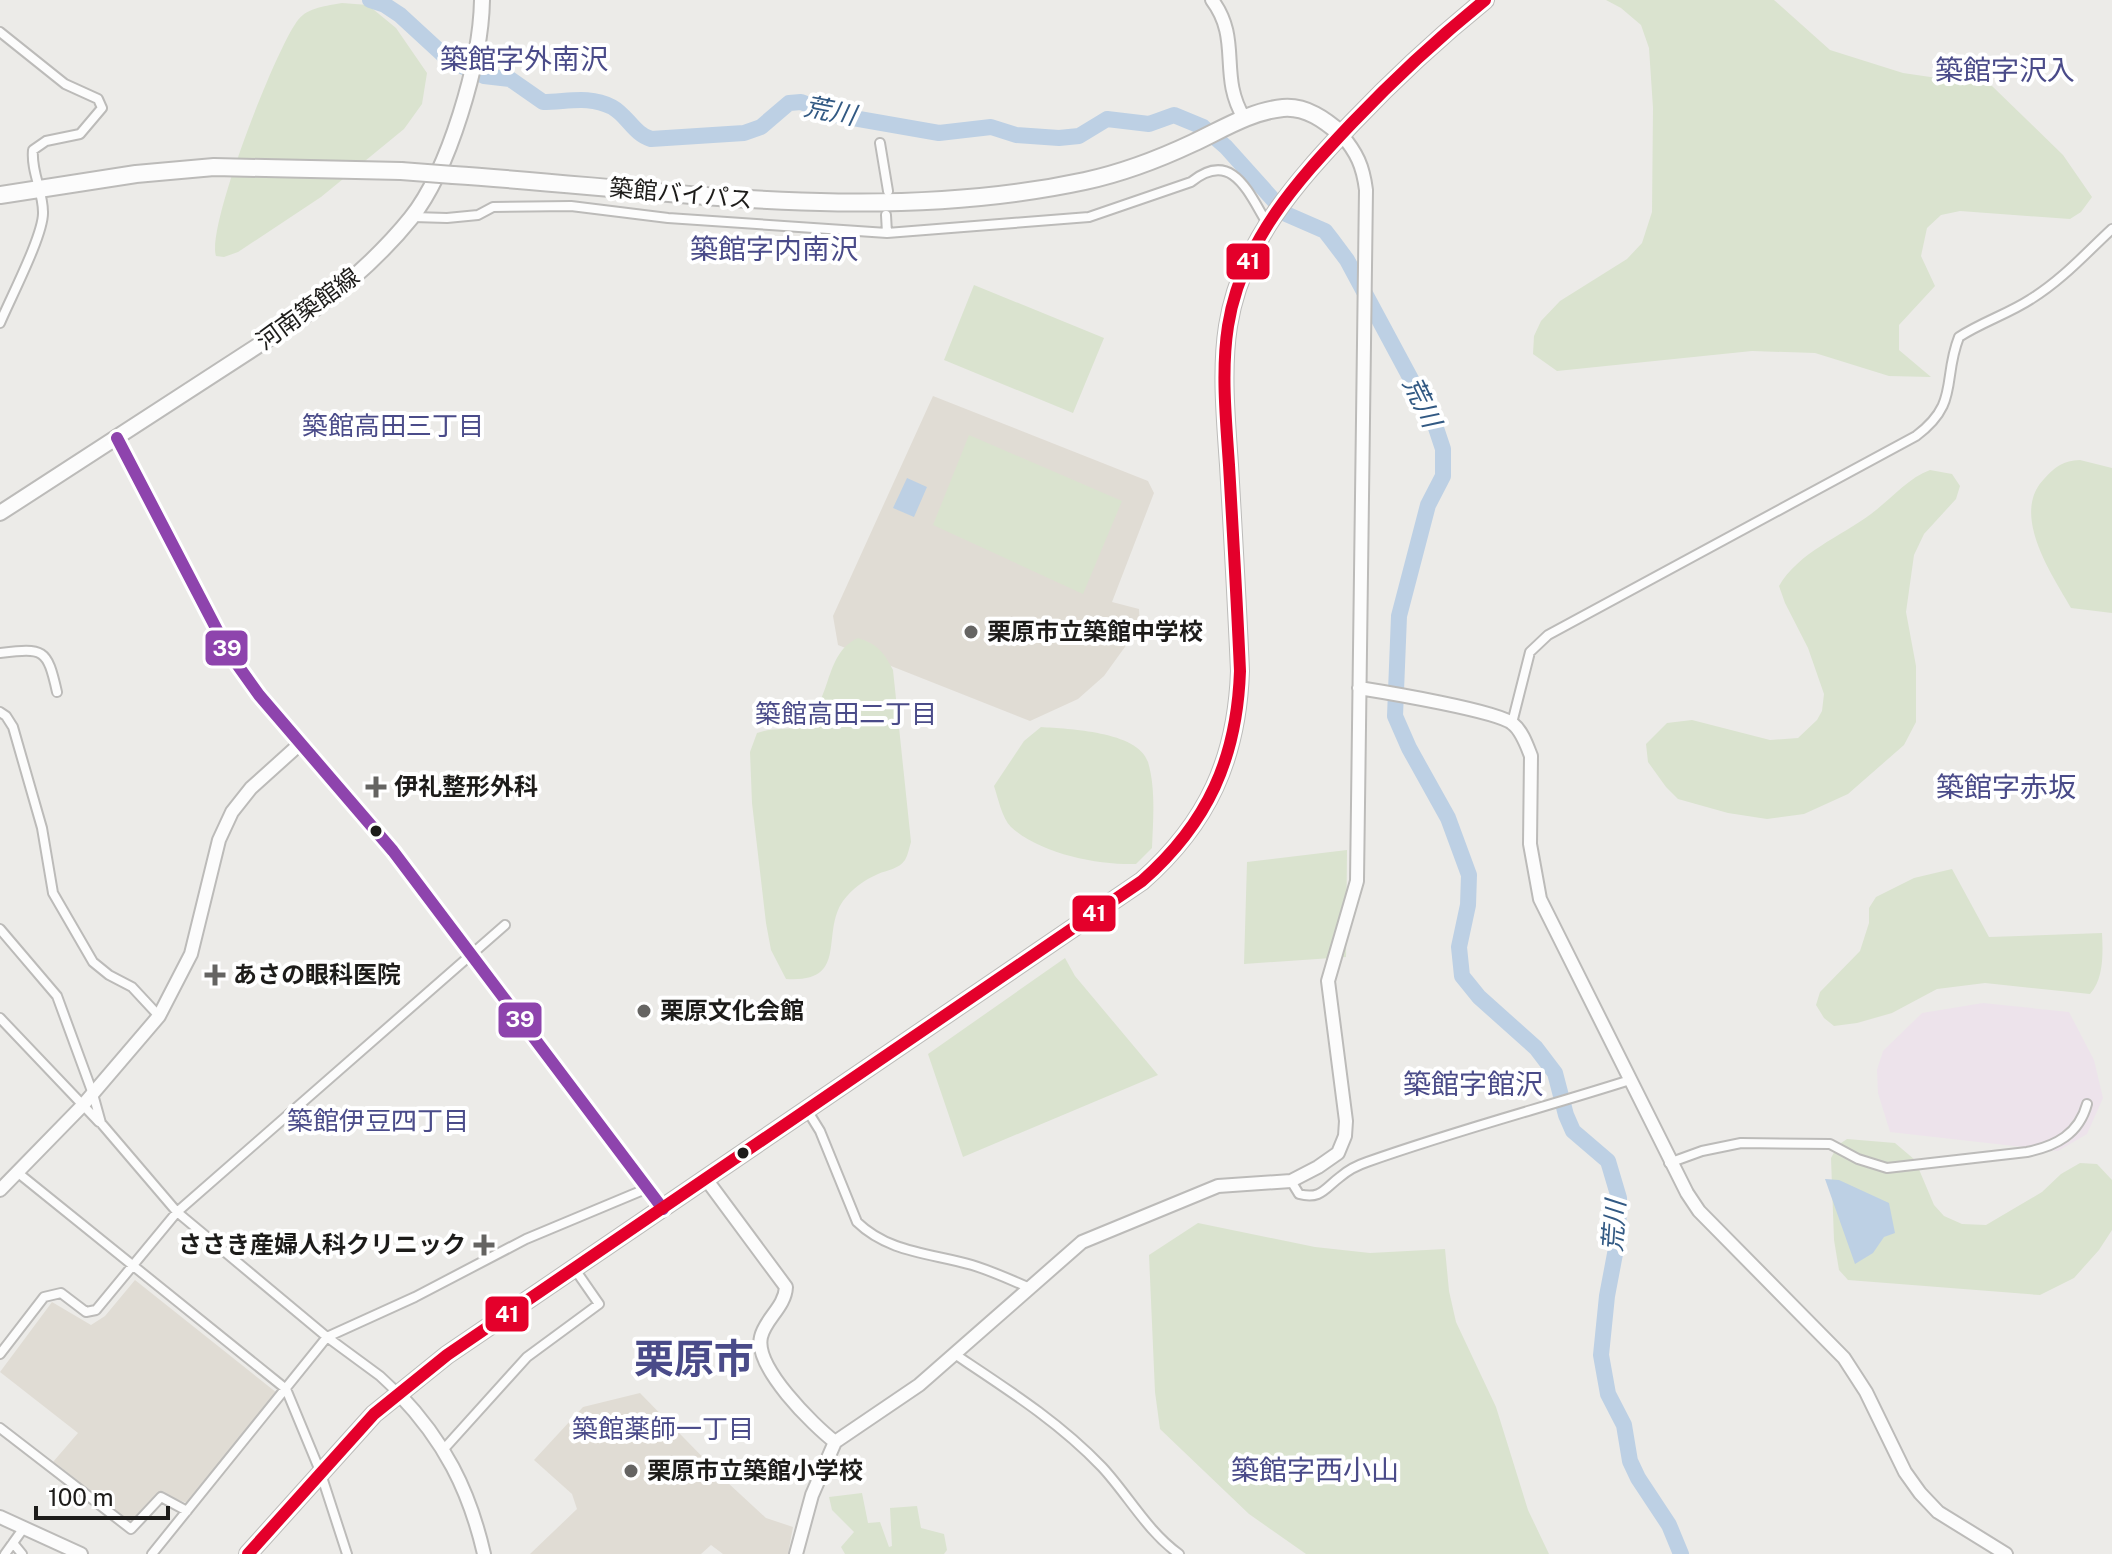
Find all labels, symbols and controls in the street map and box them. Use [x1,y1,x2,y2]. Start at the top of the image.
district label: 築館字外南沢 [440,42,608,75]
district label: 築館字沢入 [1935,53,2075,86]
water label: 荒川 [802,90,862,131]
street label: 築館バイパス [608,173,754,213]
district label: 築館字内南沢 [690,232,858,265]
line badge: 41 [1225,242,1271,281]
text: 41 [1236,248,1260,274]
street label: 河南築館線 [251,262,364,355]
water label: 荒川 [1397,372,1449,435]
district label: 築館高田三丁目 [302,410,484,441]
place label: 栗原市立築館中学校 [987,617,1203,645]
marker: 栗原市立築館中学校 [962,623,980,641]
line badge: 39 [204,629,249,667]
text: 39 [212,635,242,661]
district label: 築館高田二丁目 [755,698,937,729]
district label: 築館字赤坂 [1936,770,2076,803]
place label: 伊礼整形外科 [394,772,538,800]
marker: 伊礼整形外科 [365,776,387,798]
unlabelled marker [368,823,384,839]
line badge: 41 [1071,894,1117,933]
text: 41 [1082,900,1106,926]
place label: あさの眼科医院 [233,960,401,988]
marker: あさの眼科医院 [204,964,226,986]
place label: 栗原文化会館 [660,996,804,1024]
line badge: 39 [497,1001,543,1039]
marker: 栗原文化会館 [635,1002,653,1020]
text: 39 [505,1006,535,1032]
district label: 築館字館沢 [1403,1067,1543,1100]
district label: 築館伊豆四丁目 [287,1105,469,1136]
unlabelled marker [735,1145,751,1161]
water label: 荒川 [1596,1196,1631,1253]
place label: ささき産婦人科クリニック [178,1230,466,1258]
marker: ささき産婦人科クリニック [473,1234,495,1256]
line badge: 41 [484,1295,530,1333]
text: 41 [495,1301,519,1327]
district label: 栗原市 [634,1335,754,1382]
district label: 築館薬師一丁目 [572,1413,754,1444]
district label: 築館字西小山 [1231,1453,1399,1486]
place label: 栗原市立築館小学校 [647,1456,863,1484]
marker: 栗原市立築館小学校 [622,1462,640,1480]
scale bar [36,1470,168,1520]
text: 100 m [48,1483,114,1511]

